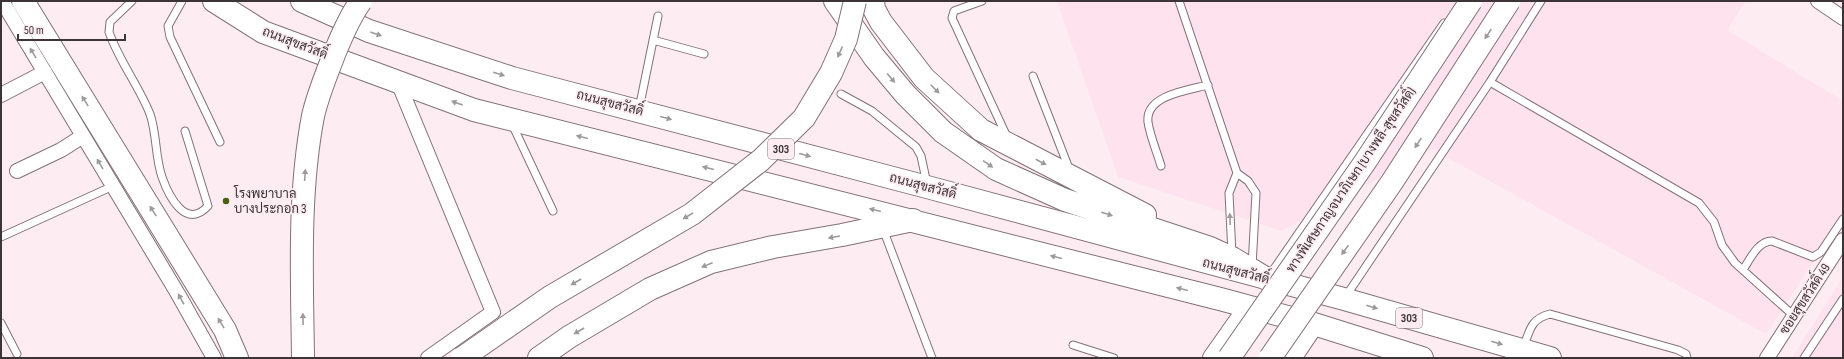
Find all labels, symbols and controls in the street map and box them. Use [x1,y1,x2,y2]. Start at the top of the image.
scale bar [18,16,125,42]
street label: ถนนสุขสวัสดิ์ [260,18,332,64]
text: 50 m [24,23,44,38]
one-way arrow [1484,29,1492,39]
one-way arrow [370,31,382,37]
one-way arrow [837,46,843,58]
one-way arrow [29,48,37,58]
one-way arrow [494,71,506,77]
one-way arrow [887,72,896,83]
street label: ถนนสุขสวัสดิ์ [574,81,647,121]
street label: ทางพิเศษกาญจนาภิเษก (บางพลี-สุขสวัสดิ์) [1278,81,1420,276]
one-way arrow [930,84,940,94]
one-way arrow [81,96,89,106]
one-way arrow [450,100,462,106]
one-way arrow [660,115,672,121]
one-way arrow [576,133,588,139]
one-way arrow [1414,137,1421,149]
road number: 303 [768,139,794,159]
one-way arrow [799,152,811,158]
one-way arrow [96,158,103,170]
one-way arrow [1036,159,1047,165]
one-way arrow [983,160,993,168]
street label: ถนนสุขสวัสดิ์ [887,164,960,204]
one-way arrow [702,165,714,171]
one-way arrow [302,169,309,181]
place label: โรงพยาบาล บางประกอก 3 [233,185,306,217]
marker: โรงพยาบาล บางประกอก 3 [221,196,231,206]
one-way arrow [150,205,157,217]
one-way arrow [869,207,881,213]
one-way arrow [1102,212,1114,218]
one-way arrow [682,213,694,220]
one-way arrow [1227,213,1234,225]
one-way arrow [828,234,840,240]
one-way arrow [1341,245,1349,256]
street label: ถนนสุขสวัสดิ์ [1200,249,1273,289]
one-way arrow [1050,253,1062,259]
street label: ซอยสุขสวัสดิ์ 49 [1772,258,1835,338]
one-way arrow [700,262,712,268]
one-way arrow [570,278,582,285]
one-way arrow [1176,286,1188,292]
one-way arrow [178,294,185,305]
one-way arrow [1366,305,1379,311]
road number: 303 [1396,308,1422,328]
one-way arrow [299,313,306,325]
one-way arrow [217,317,224,329]
one-way arrow [573,328,585,335]
one-way arrow [1492,340,1504,346]

